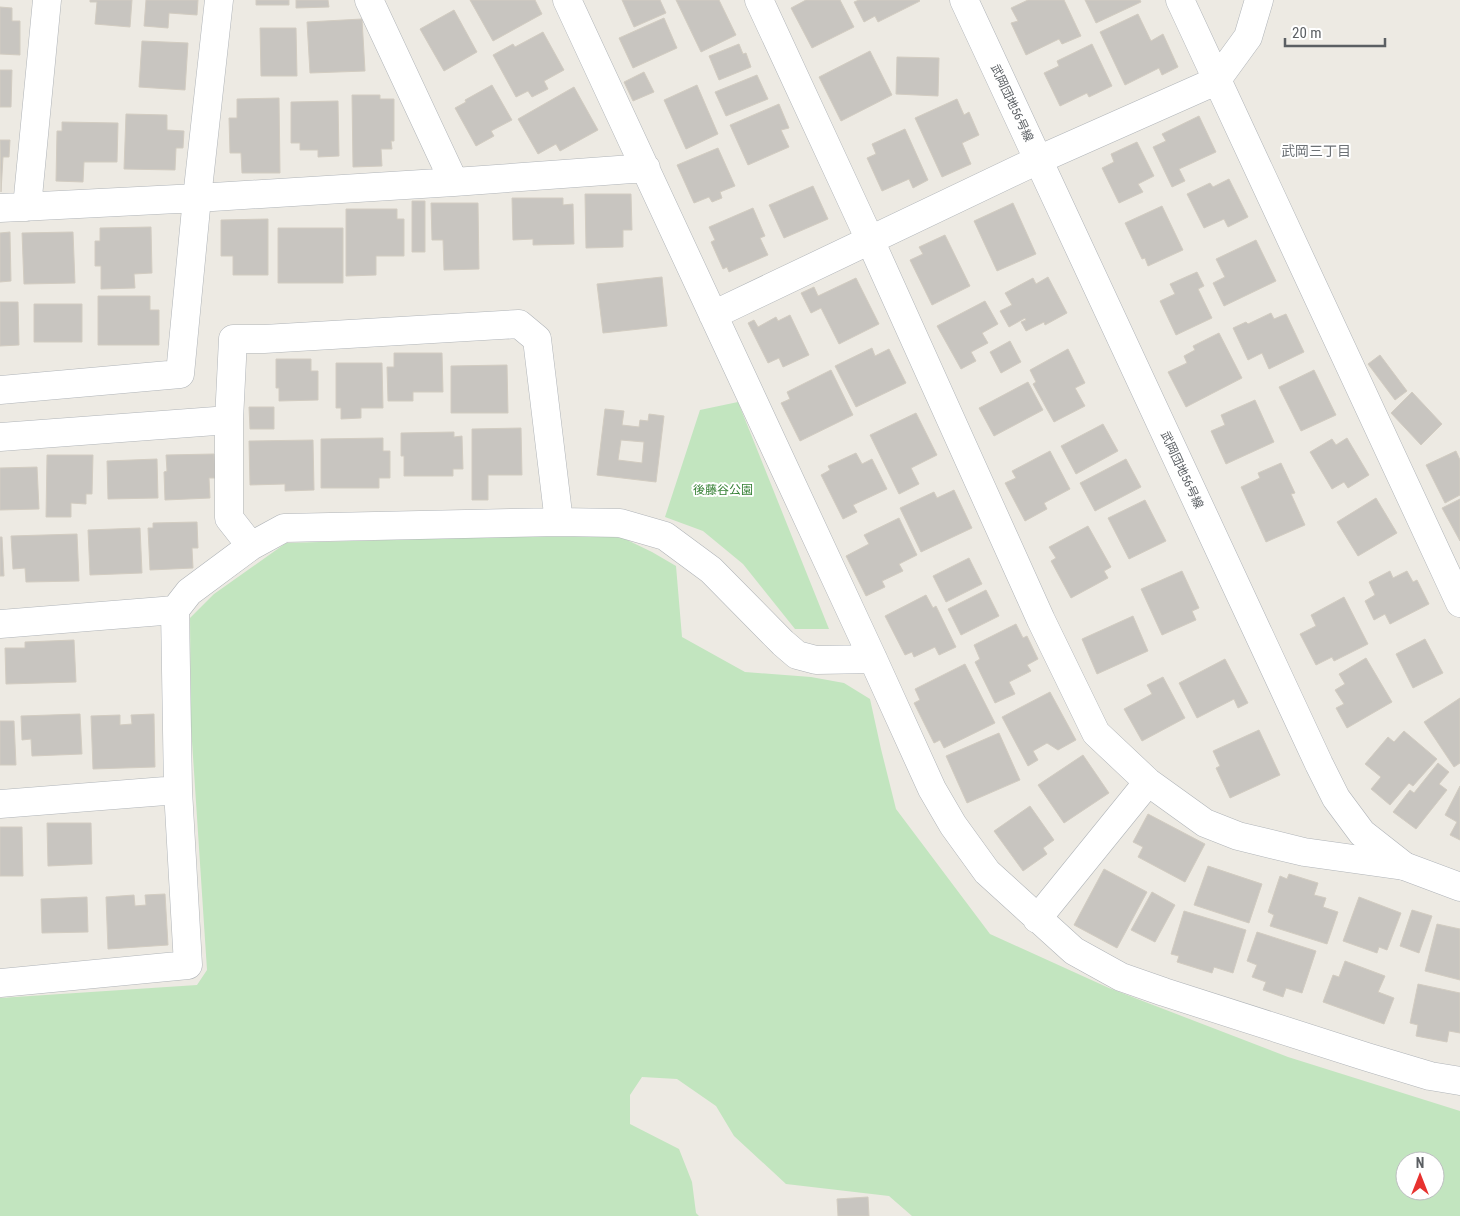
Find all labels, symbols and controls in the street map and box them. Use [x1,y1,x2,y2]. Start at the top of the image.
scale bar [1285,15,1385,47]
text: 20 m [1292,24,1322,42]
street label: 武岡団地56号線 [988,62,1036,144]
district label: 武岡三丁目 [1281,143,1351,159]
street label: 武岡団地56号線 [1158,429,1206,511]
park label: 後藤谷公園 [693,483,753,497]
north arrow [1395,1151,1445,1201]
text: N [1416,1155,1424,1171]

